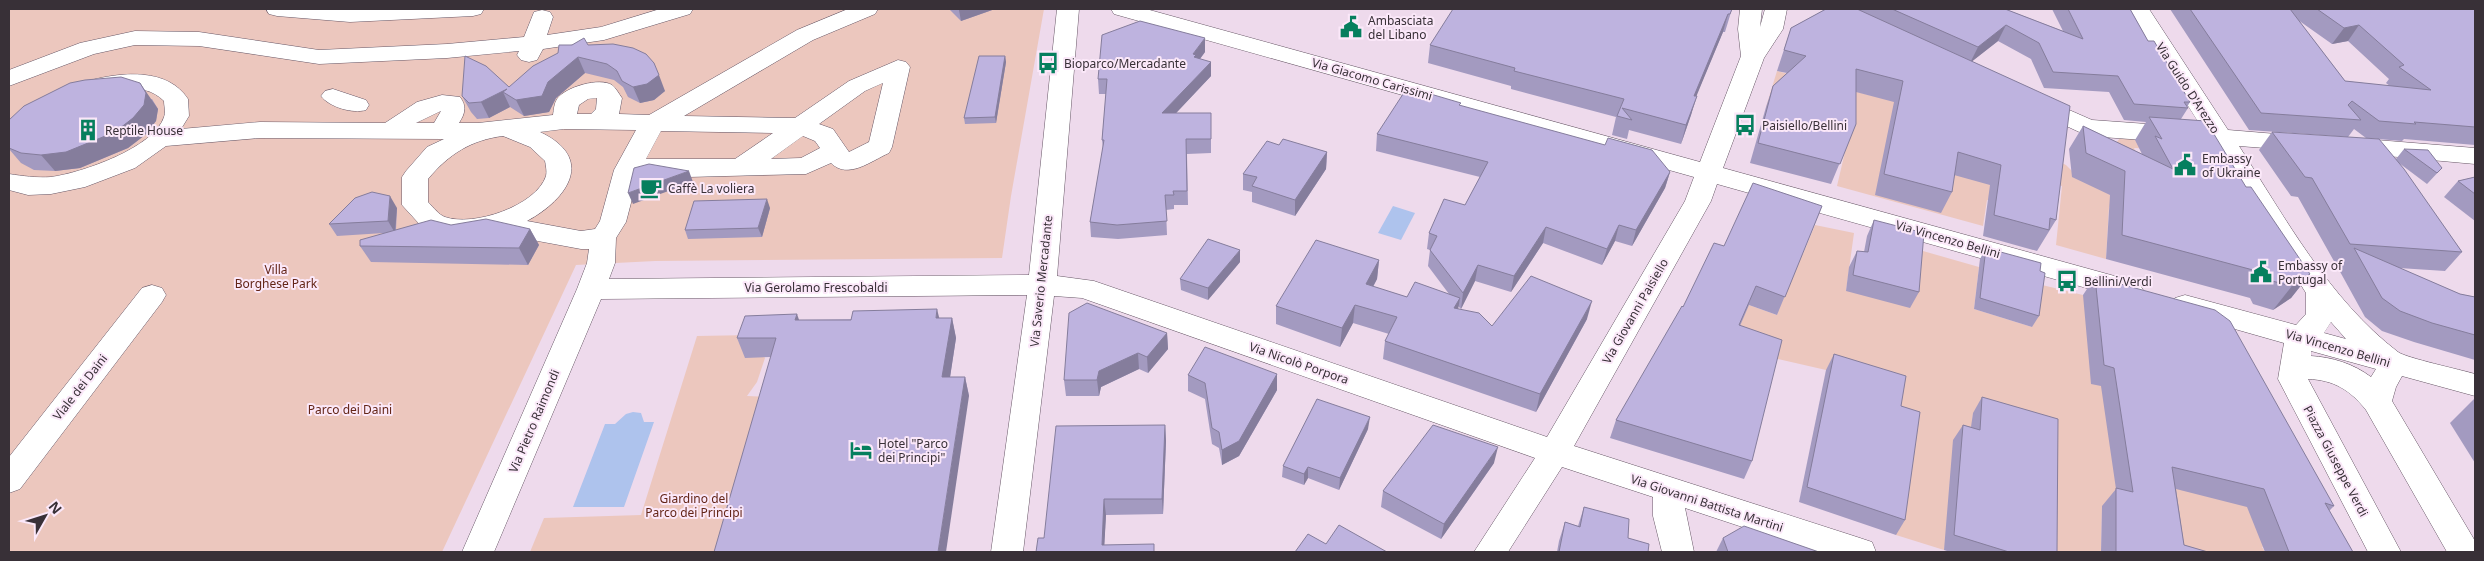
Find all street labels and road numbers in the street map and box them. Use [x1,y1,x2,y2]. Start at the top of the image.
street label: Via Guido D'Arezzo [2152,39,2224,137]
street label: Via Giacomo Carissimi [1310,54,1434,104]
street label: Via Saverio Mercadante [1026,214,1056,348]
street label: Via Vincenzo Bellini [1894,216,2002,262]
street label: Via Giovanni Paisiello [1598,255,1672,367]
street label: Via Gerolamo Frescobaldi [744,279,888,296]
street label: Via Vincenzo Bellini [2284,325,2392,371]
street label: Via Nicolò Porpora [1247,338,1351,388]
street label: Viale dei Daini [49,350,111,424]
street label: Via Pietro Raimondi [505,367,563,475]
street label: Piazza Giuseppe Verdi [2299,402,2373,520]
street label: Via Giovanni Battista Martini [1628,470,1786,536]

